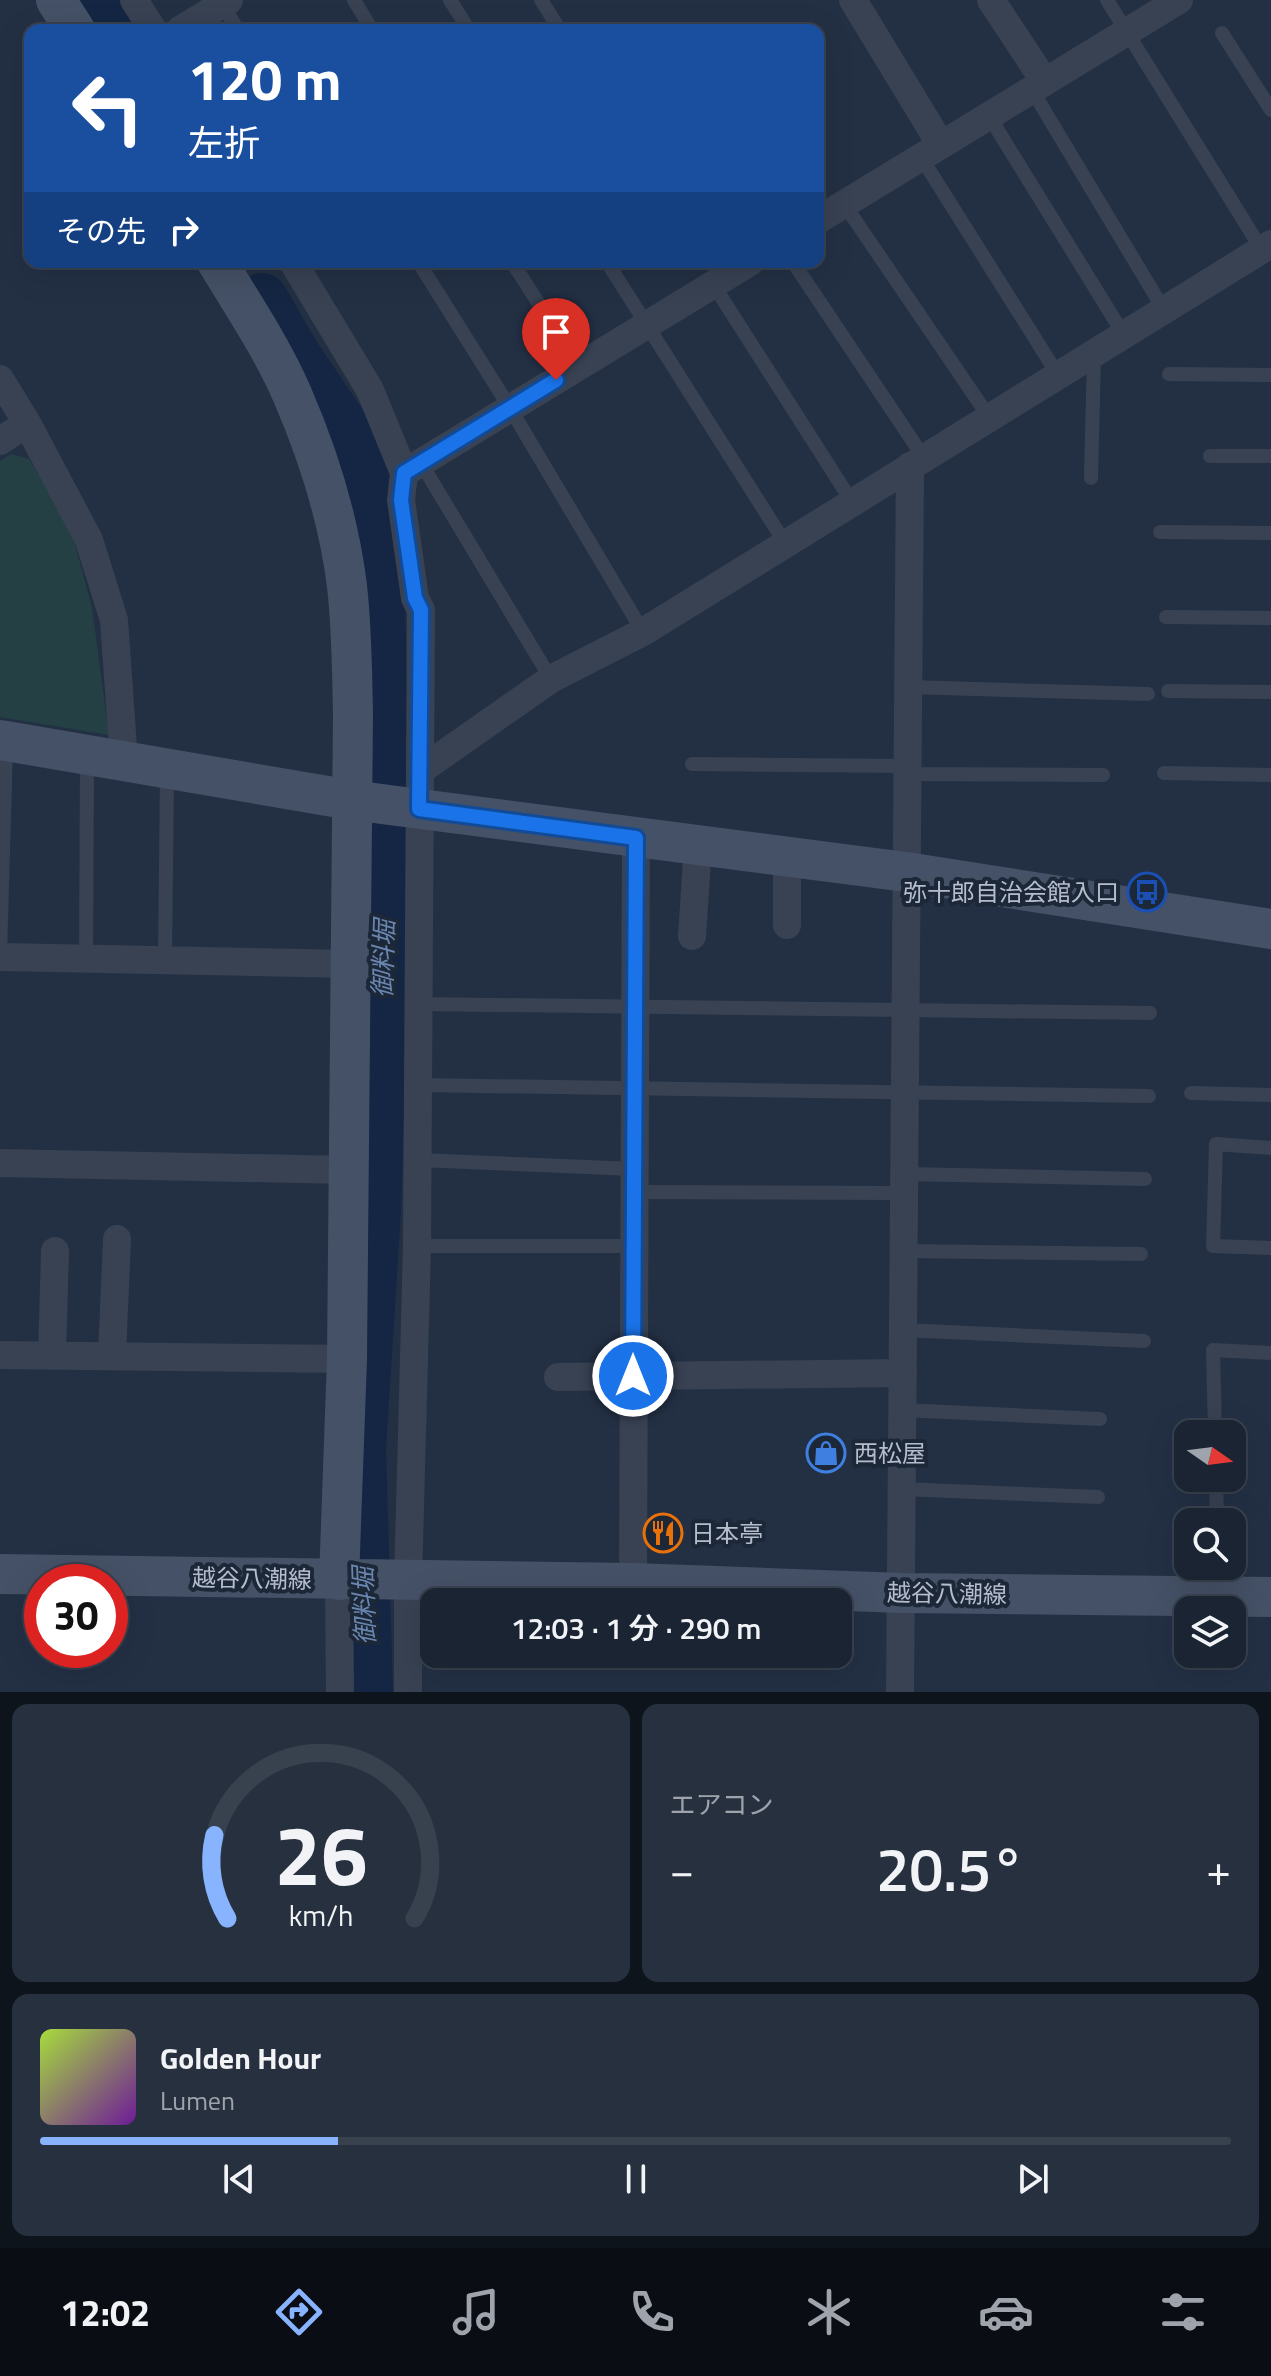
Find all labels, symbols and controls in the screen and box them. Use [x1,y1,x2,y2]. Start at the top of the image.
text: 120 m [188,37,341,122]
icon: left [56,56,160,160]
text: 左折 [188,115,260,170]
text: その先 [56,208,146,254]
icon: right [162,208,206,252]
pin [522,298,590,380]
icon: arrive [534,310,578,354]
bus stop icon: 弥十郎自治会館入口 [1126,871,1168,913]
place label: 弥十郎自治会館入口 [903,874,1119,910]
water label: 御料堀 [362,915,404,999]
position arrow [591,1334,675,1418]
north arrow [1174,1420,1246,1492]
map controls [1174,1420,1246,1668]
shop icon: 西松屋 [805,1432,847,1474]
place label: 西松屋 [854,1435,926,1471]
button: search [1174,1508,1246,1580]
restaurant icon: 日本亭 [642,1512,684,1554]
place label: 日本亭 [691,1515,763,1551]
street label: 越谷八潮線 [192,1559,312,1597]
water label: 御料堀 [343,1562,385,1646]
speed limit sign: 30 [24,1564,128,1668]
street label: 越谷八潮線 [887,1574,1007,1612]
button: layers [1174,1596,1246,1668]
text: 12:03 · 1 分 · 290 m [511,1605,761,1651]
text: エアコン [670,1785,774,1824]
text: 26 [274,1791,367,1917]
text: 20.5° [876,1823,1025,1914]
text: − [670,1836,694,1903]
text: + [1206,1836,1231,1903]
text: km/h [288,1894,353,1937]
text: Golden Hour [160,2035,321,2081]
text: Lumen [160,2081,235,2120]
icon: previous [217,2157,261,2201]
icon: pause [614,2157,658,2201]
icon: next [1011,2157,1055,2201]
icon: directions [271,2284,327,2340]
icon: music [448,2284,504,2340]
icon: phone [624,2284,680,2340]
icon: climate [801,2284,857,2340]
icon: car [978,2284,1034,2340]
icon: filters [1155,2284,1211,2340]
text: 12:02 [60,2285,150,2340]

